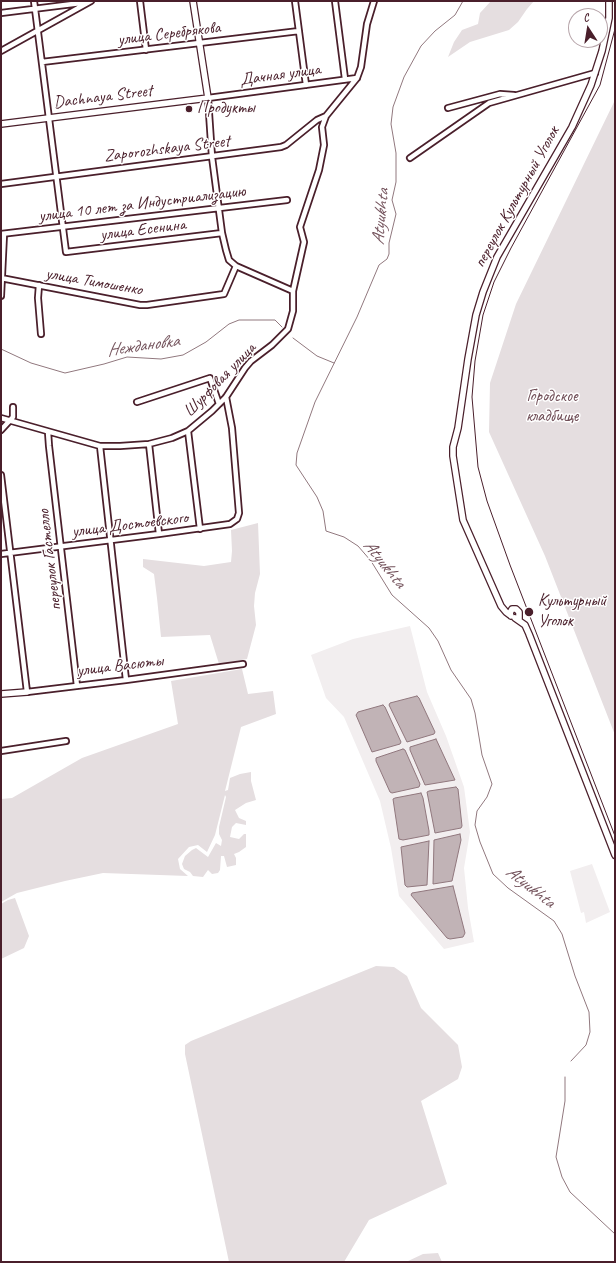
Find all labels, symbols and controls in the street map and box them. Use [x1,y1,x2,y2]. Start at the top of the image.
north arrow [568,8,608,48]
text: С [582,10,590,25]
street label: улица Серебрякова [117,18,221,50]
street label: Дачная улица [238,59,322,91]
street label: Dachnaya Street [52,81,154,113]
place label: Продукты [197,99,255,119]
marker: Продукты [184,104,194,114]
street label: переулок Культурный Уголок [470,123,564,271]
street label: Zaporozhskaya Street [103,131,231,167]
street label: улица 10 лет за Индустриализацию [38,181,246,227]
water label: Atyukhta [368,188,394,246]
street label: улица Есенина [99,215,187,245]
street label: улица Тимошенко [44,263,144,301]
water label: Неждановка [106,330,180,362]
street label: Шурфовая улица [180,339,260,421]
park label: Городское кладбище [526,387,578,427]
street label: переулок Гастелло [34,508,66,612]
street label: улица Достоевского [71,508,189,542]
water label: Atyukhta [358,535,410,593]
place label: Культурный Уголок [538,592,606,632]
marker: Культурный Уголок [523,606,535,618]
street label: улица Васюты [76,651,164,681]
water label: Atyukhta [501,861,559,913]

